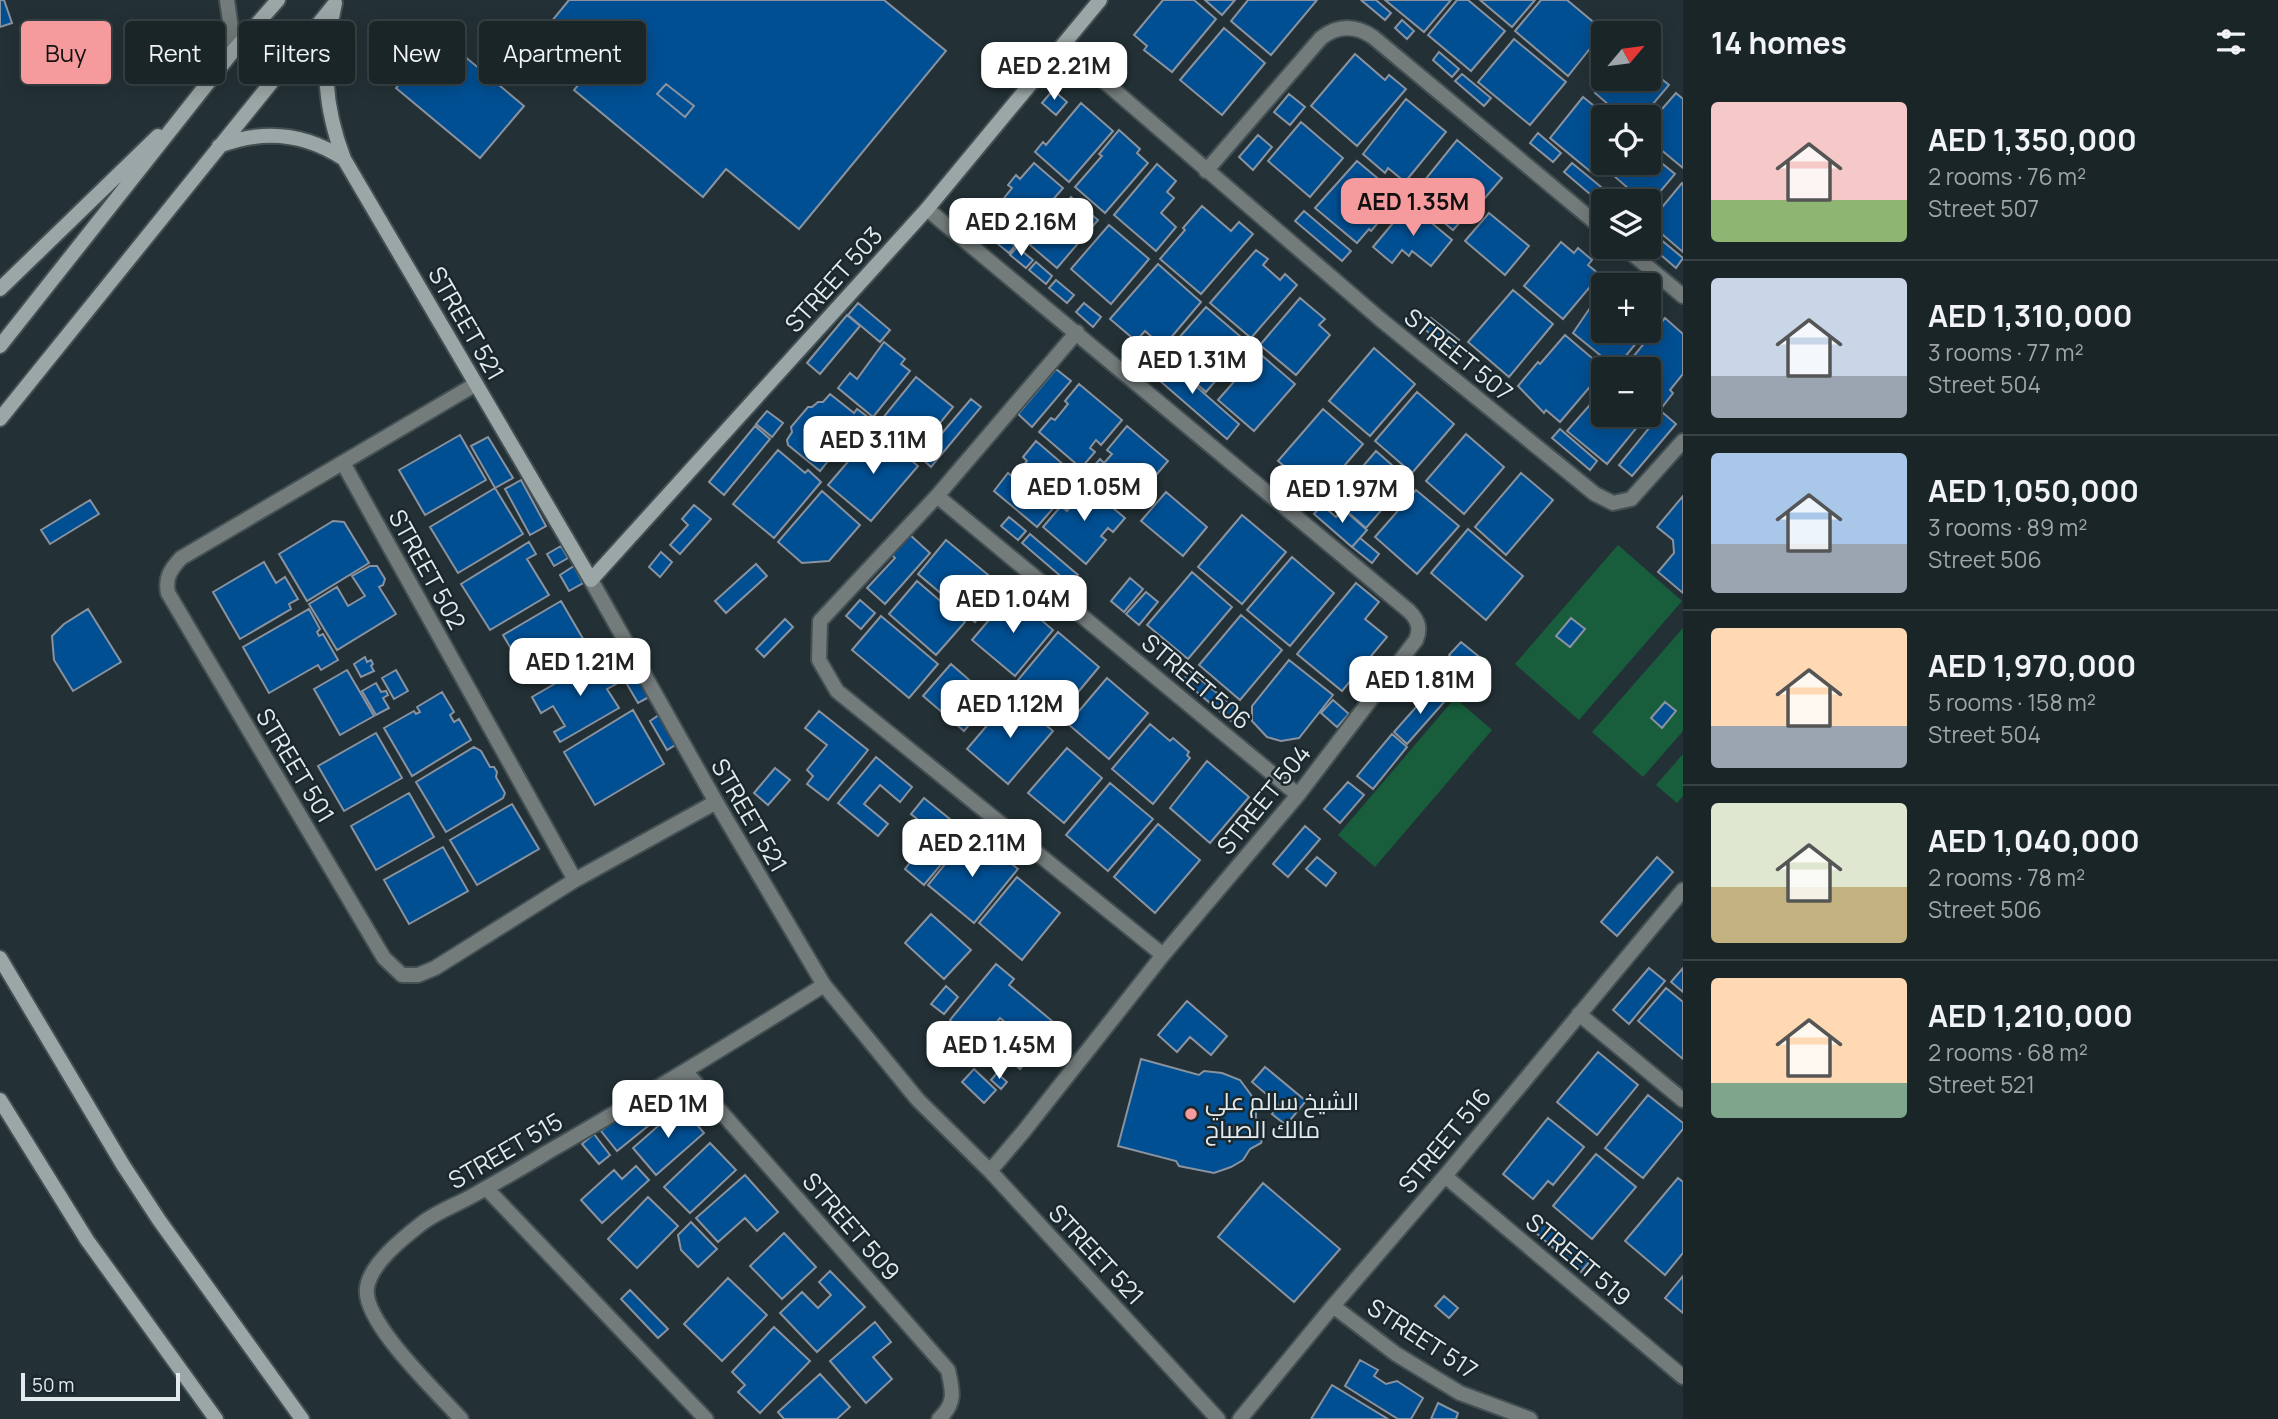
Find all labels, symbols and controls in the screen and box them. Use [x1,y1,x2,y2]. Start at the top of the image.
chip: Buy [21,21,111,84]
chip: Rent [125,21,225,84]
chip: Filters [239,21,355,84]
chip: New [369,21,465,84]
chip: Apartment [479,21,646,84]
north arrow [1591,21,1661,91]
map controls [1591,21,1661,427]
text: 14 homes [1711,22,1847,63]
icon: filters [2212,23,2250,61]
pin: AED 2.21M [974,42,1134,102]
text: AED 2.21M [997,49,1111,81]
button: locate [1591,105,1661,175]
text: AED 1,350,000 [1928,119,2137,160]
icon: home [1767,130,1851,214]
text: 2 rooms · 76 m² [1928,160,2086,192]
pin: AED 1.35M [1333,178,1493,238]
text: AED 1.35M [1357,185,1469,217]
button: layers [1591,189,1661,259]
text: Street 507 [1928,192,2039,224]
pin: AED 2.16M [941,198,1101,258]
text: AED 2.16M [965,205,1077,237]
street label: STREET 503 [777,219,889,339]
street label: STREET 521 [421,260,513,386]
button: + [1591,273,1661,343]
text: AED 1,310,000 [1928,295,2132,336]
street label: STREET 507 [1398,300,1520,408]
icon: home [1767,306,1851,390]
pin: AED 1.31M [1112,336,1272,396]
text: 3 rooms · 77 m² [1928,336,2084,368]
text: AED 1.31M [1138,343,1246,375]
button: − [1591,357,1661,427]
text: Street 504 [1928,368,2041,400]
pin: AED 3.11M [793,416,953,476]
text: AED 3.11M [820,423,927,455]
pin: AED 1.05M [1004,463,1164,523]
pin: AED 1.97M [1262,466,1422,525]
text: AED 1.05M [1027,470,1141,502]
text: AED 1,050,000 [1928,470,2139,511]
text: AED 1.97M [1286,472,1398,504]
icon: home [1767,481,1851,565]
street label: STREET 502 [382,503,474,635]
text: 3 rooms · 89 m² [1928,511,2088,543]
text: Street 506 [1928,543,2042,575]
pin: AED 1.04M [933,576,1093,635]
text: AED 1.04M [956,582,1070,614]
street label: STREET 506 [1135,625,1259,737]
pin: AED 1.21M [500,638,660,698]
text: AED 1.21M [525,645,635,677]
text: AED 1,970,000 [1928,645,2136,686]
pin: AED 1.81M [1340,656,1500,716]
icon: home [1767,656,1851,740]
text: AED 1.81M [1365,663,1475,695]
pin: AED 1.12M [930,680,1090,740]
text: 5 rooms · 158 m² [1928,686,2096,718]
text: AED 1.12M [957,687,1063,719]
street label: STREET 501 [249,702,343,828]
text: Street 504 [1928,718,2041,750]
street label: STREET 504 [1208,737,1318,861]
street label: STREET 521 [704,752,796,878]
pin: AED 2.11M [892,820,1052,879]
text: AED 1,040,000 [1928,820,2140,861]
text: AED 2.11M [918,826,1026,858]
icon: home [1767,831,1851,915]
text: 2 rooms · 78 m² [1928,861,2085,893]
text: Street 506 [1928,893,2042,925]
text: AED 1,210,000 [1928,995,2133,1036]
icon: home [1767,1006,1851,1090]
pin: AED 1.45M [919,1021,1079,1081]
text: AED 1.45M [943,1028,1055,1060]
text: 2 rooms · 68 m² [1928,1036,2088,1068]
text: Street 521 [1928,1068,2035,1100]
pin: AED 1M [611,1080,725,1140]
street label: STREET 516 [1390,1080,1498,1200]
place label: الشيخ سالم علي مالك الصباح [1205,1084,1359,1146]
text: AED 1M [628,1087,708,1119]
street label: STREET 515 [442,1104,568,1196]
marker: الشيخ سالم علي مالك الصباح [1183,1106,1199,1122]
street label: STREET 509 [796,1165,908,1287]
street label: STREET 521 [1042,1197,1152,1311]
street label: STREET 519 [1519,1205,1639,1313]
street label: STREET 517 [1361,1290,1485,1386]
scale bar [21,1370,180,1402]
text: 50 m [32,1372,74,1398]

